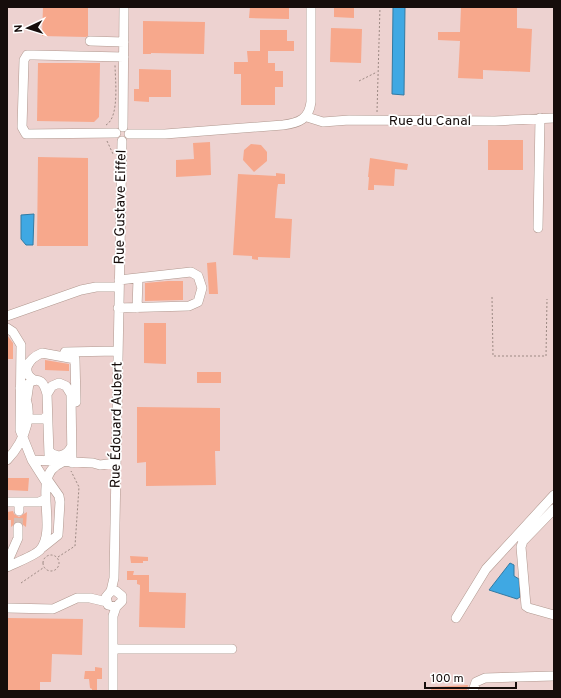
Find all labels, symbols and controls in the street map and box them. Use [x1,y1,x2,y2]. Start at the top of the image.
north arrow [8,8,48,48]
text: N [12,24,26,33]
street label: Rue du Canal [389,113,471,130]
street label: Rue Gustave Eiffel [112,150,130,264]
street label: Rue Édouard Aubert [106,362,127,488]
scale bar [425,664,516,690]
text: 100 m [431,671,464,687]

